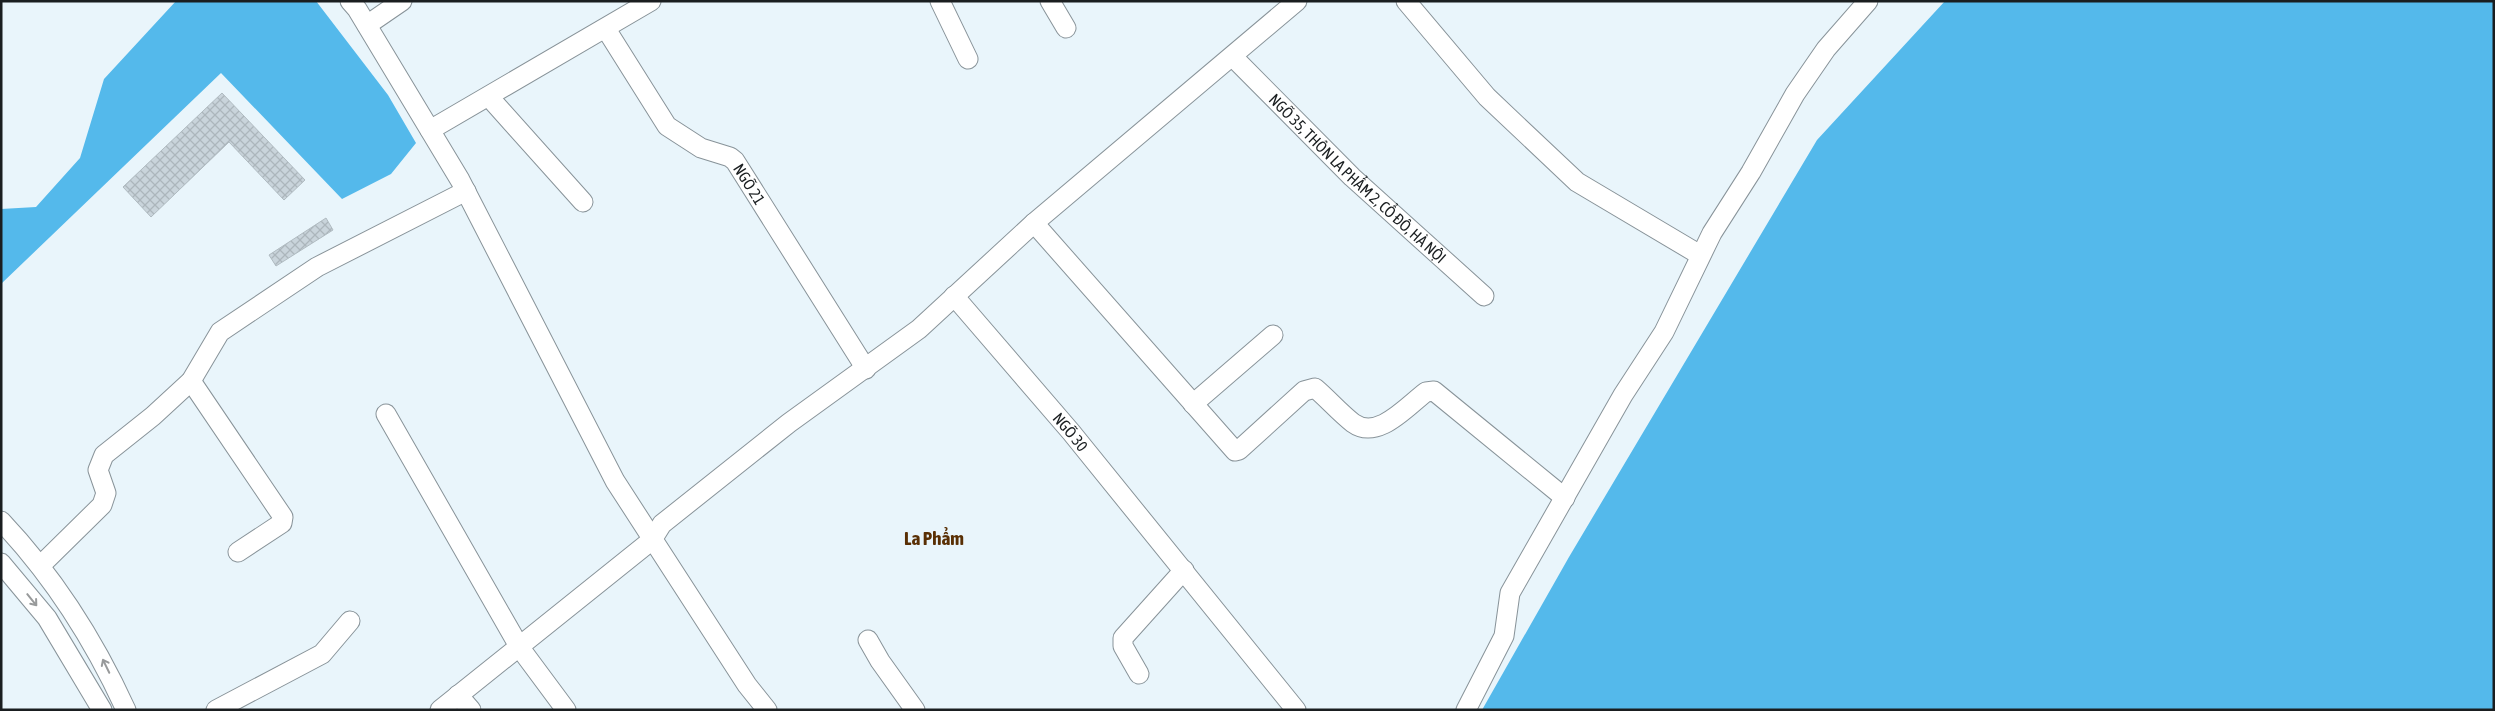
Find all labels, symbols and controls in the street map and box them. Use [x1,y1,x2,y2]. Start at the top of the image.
street label: NGÕ 35, THÔN LA PHẨM 2, CỔ ĐÔ, HÀ NỘI [1266,90,1450,267]
street label: NGÕ 21 [730,160,769,208]
street label: NGÕ 30 [1049,409,1092,455]
district label: La Phẩm [904,527,964,549]
one-way arrow [27,594,38,607]
one-way arrow [101,658,111,673]

